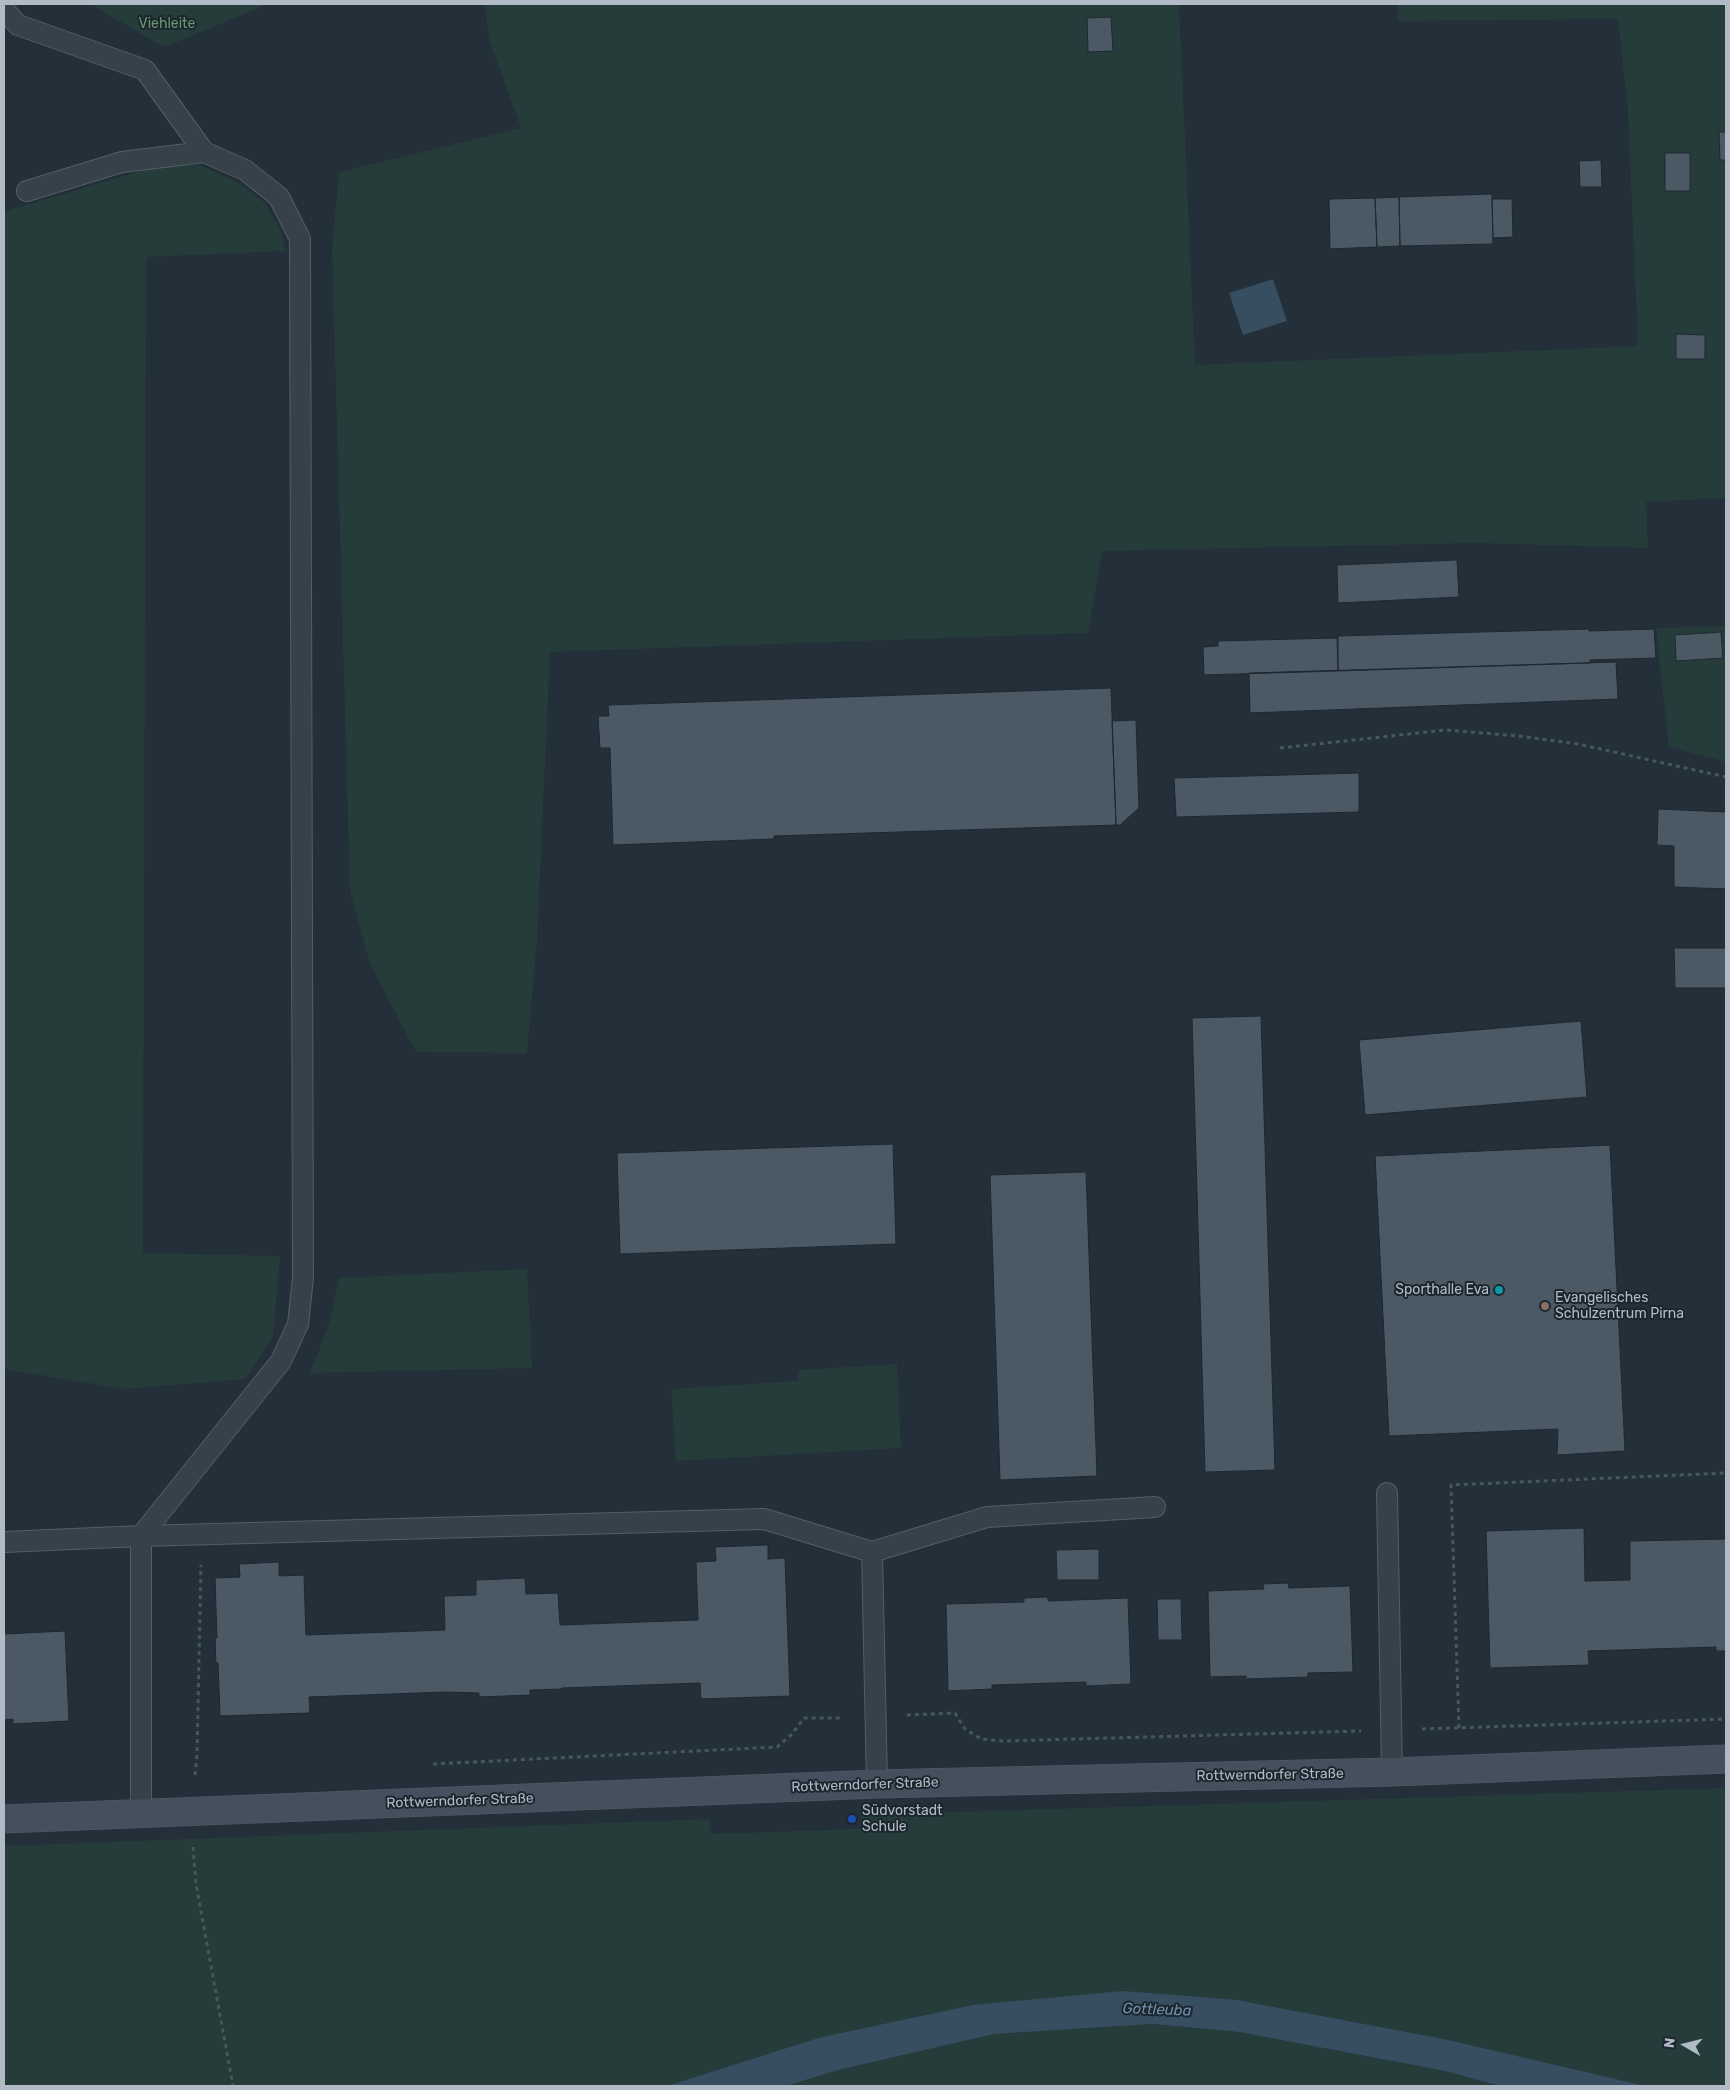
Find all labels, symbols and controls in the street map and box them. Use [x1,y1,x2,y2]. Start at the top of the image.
park label: Viehleite [139,16,195,32]
place label: Sporthalle Eva [1395,1282,1489,1298]
marker: Sporthalle Eva [1493,1284,1505,1296]
place label: Evangelisches Schulzentrum Pirna [1555,1290,1684,1322]
marker: Evangelisches Schulzentrum Pirna [1539,1300,1551,1312]
street label: Rottwerndorfer Straße [1196,1765,1344,1785]
street label: Rottwerndorfer Straße [791,1774,939,1796]
street label: Rottwerndorfer Straße [386,1790,534,1812]
place label: Südvorstadt Schule [862,1803,942,1835]
marker: Südvorstadt Schule [846,1813,858,1825]
water label: Gottleuba [1122,2000,1192,2020]
north arrow [1660,2020,1710,2070]
text: N [1661,2037,1679,2049]

